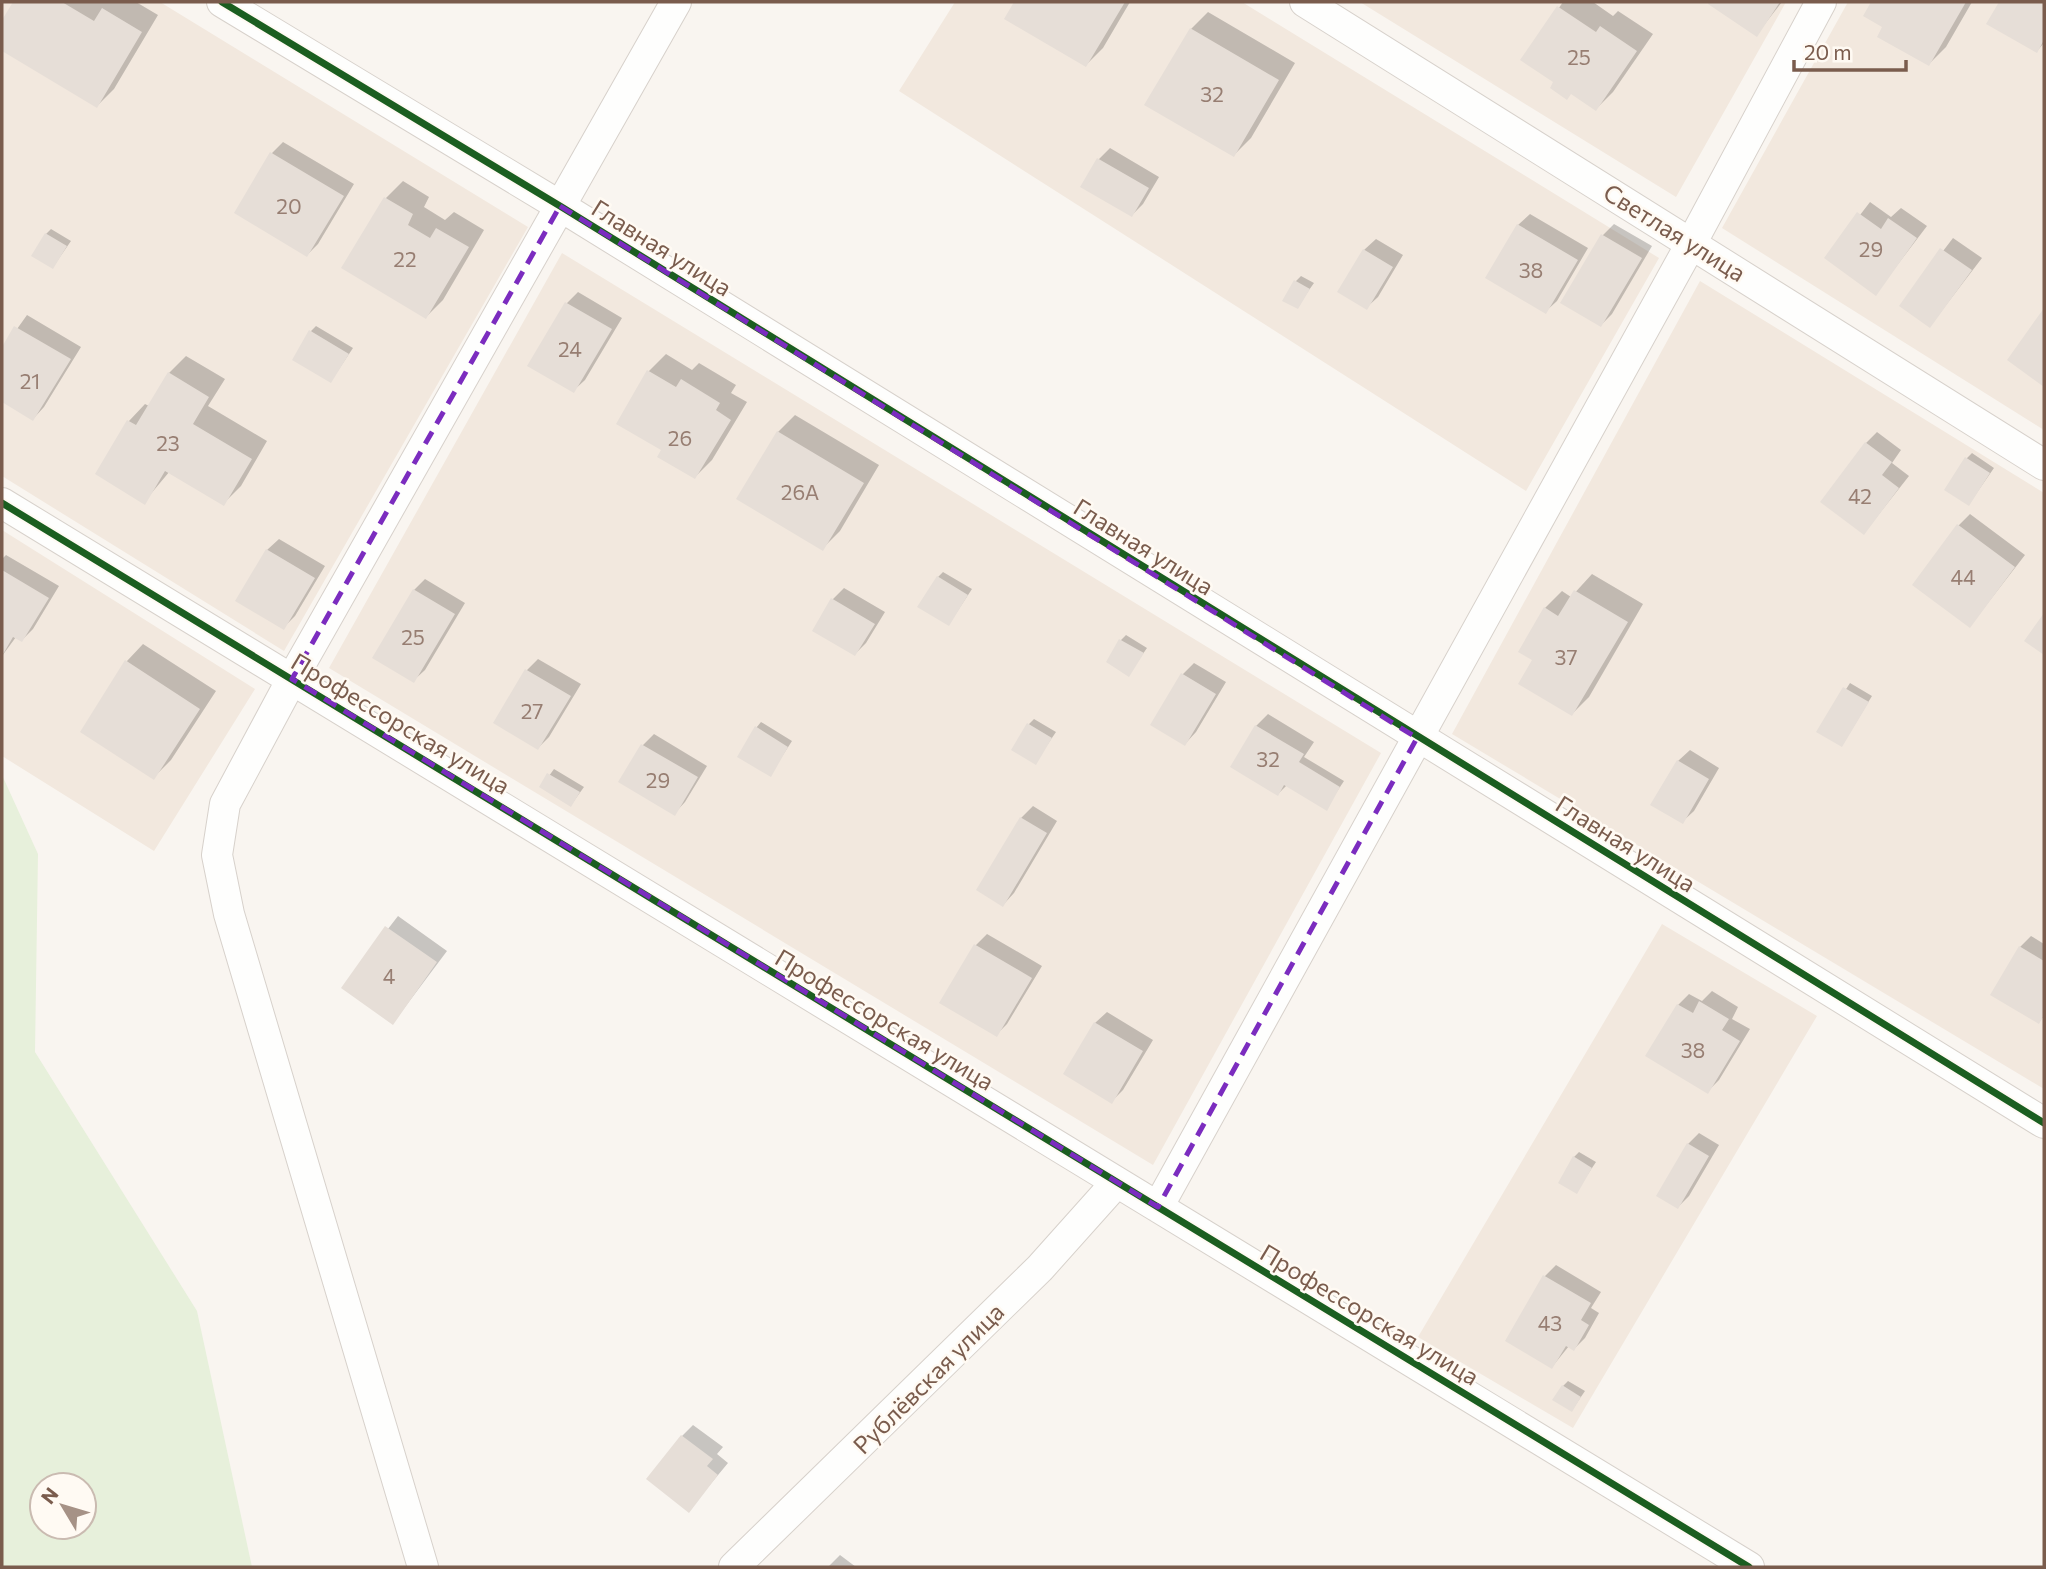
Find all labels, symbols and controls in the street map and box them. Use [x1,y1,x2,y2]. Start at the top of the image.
scale bar [1794,28,1906,72]
text: 20 m [1804,39,1852,64]
house number: 25 [1567,44,1591,69]
house number: 32 [1200,81,1224,106]
street label: Светлая улица [1599,177,1751,287]
house number: 20 [276,193,302,218]
street label: Главная улица [587,193,737,301]
house number: 29 [1859,236,1883,261]
house number: 22 [393,246,417,271]
house number: 38 [1519,257,1543,282]
house number: 24 [558,336,582,361]
house number: 21 [20,368,40,393]
house number: 26 [668,425,692,450]
house number: 23 [156,430,180,455]
house number: 26А [781,479,819,504]
house number: 42 [1848,483,1872,508]
street label: Главная улица [1069,492,1219,600]
house number: 44 [1950,564,1976,589]
house number: 25 [401,624,425,649]
house number: 37 [1555,644,1577,669]
street label: Профессорская улица [286,646,516,800]
house number: 27 [521,698,543,723]
house number: 32 [1256,746,1280,771]
house number: 29 [646,767,670,792]
street label: Главная улица [1551,789,1701,897]
street label: Профессорская улица [770,942,1000,1096]
house number: 4 [383,963,396,988]
house number: 38 [1681,1037,1705,1062]
street label: Профессорская улица [1255,1237,1485,1391]
street label: Рублёвская улица [847,1297,1009,1459]
house number: 43 [1538,1310,1562,1335]
north arrow [28,1471,98,1541]
text: N [36,1483,63,1508]

